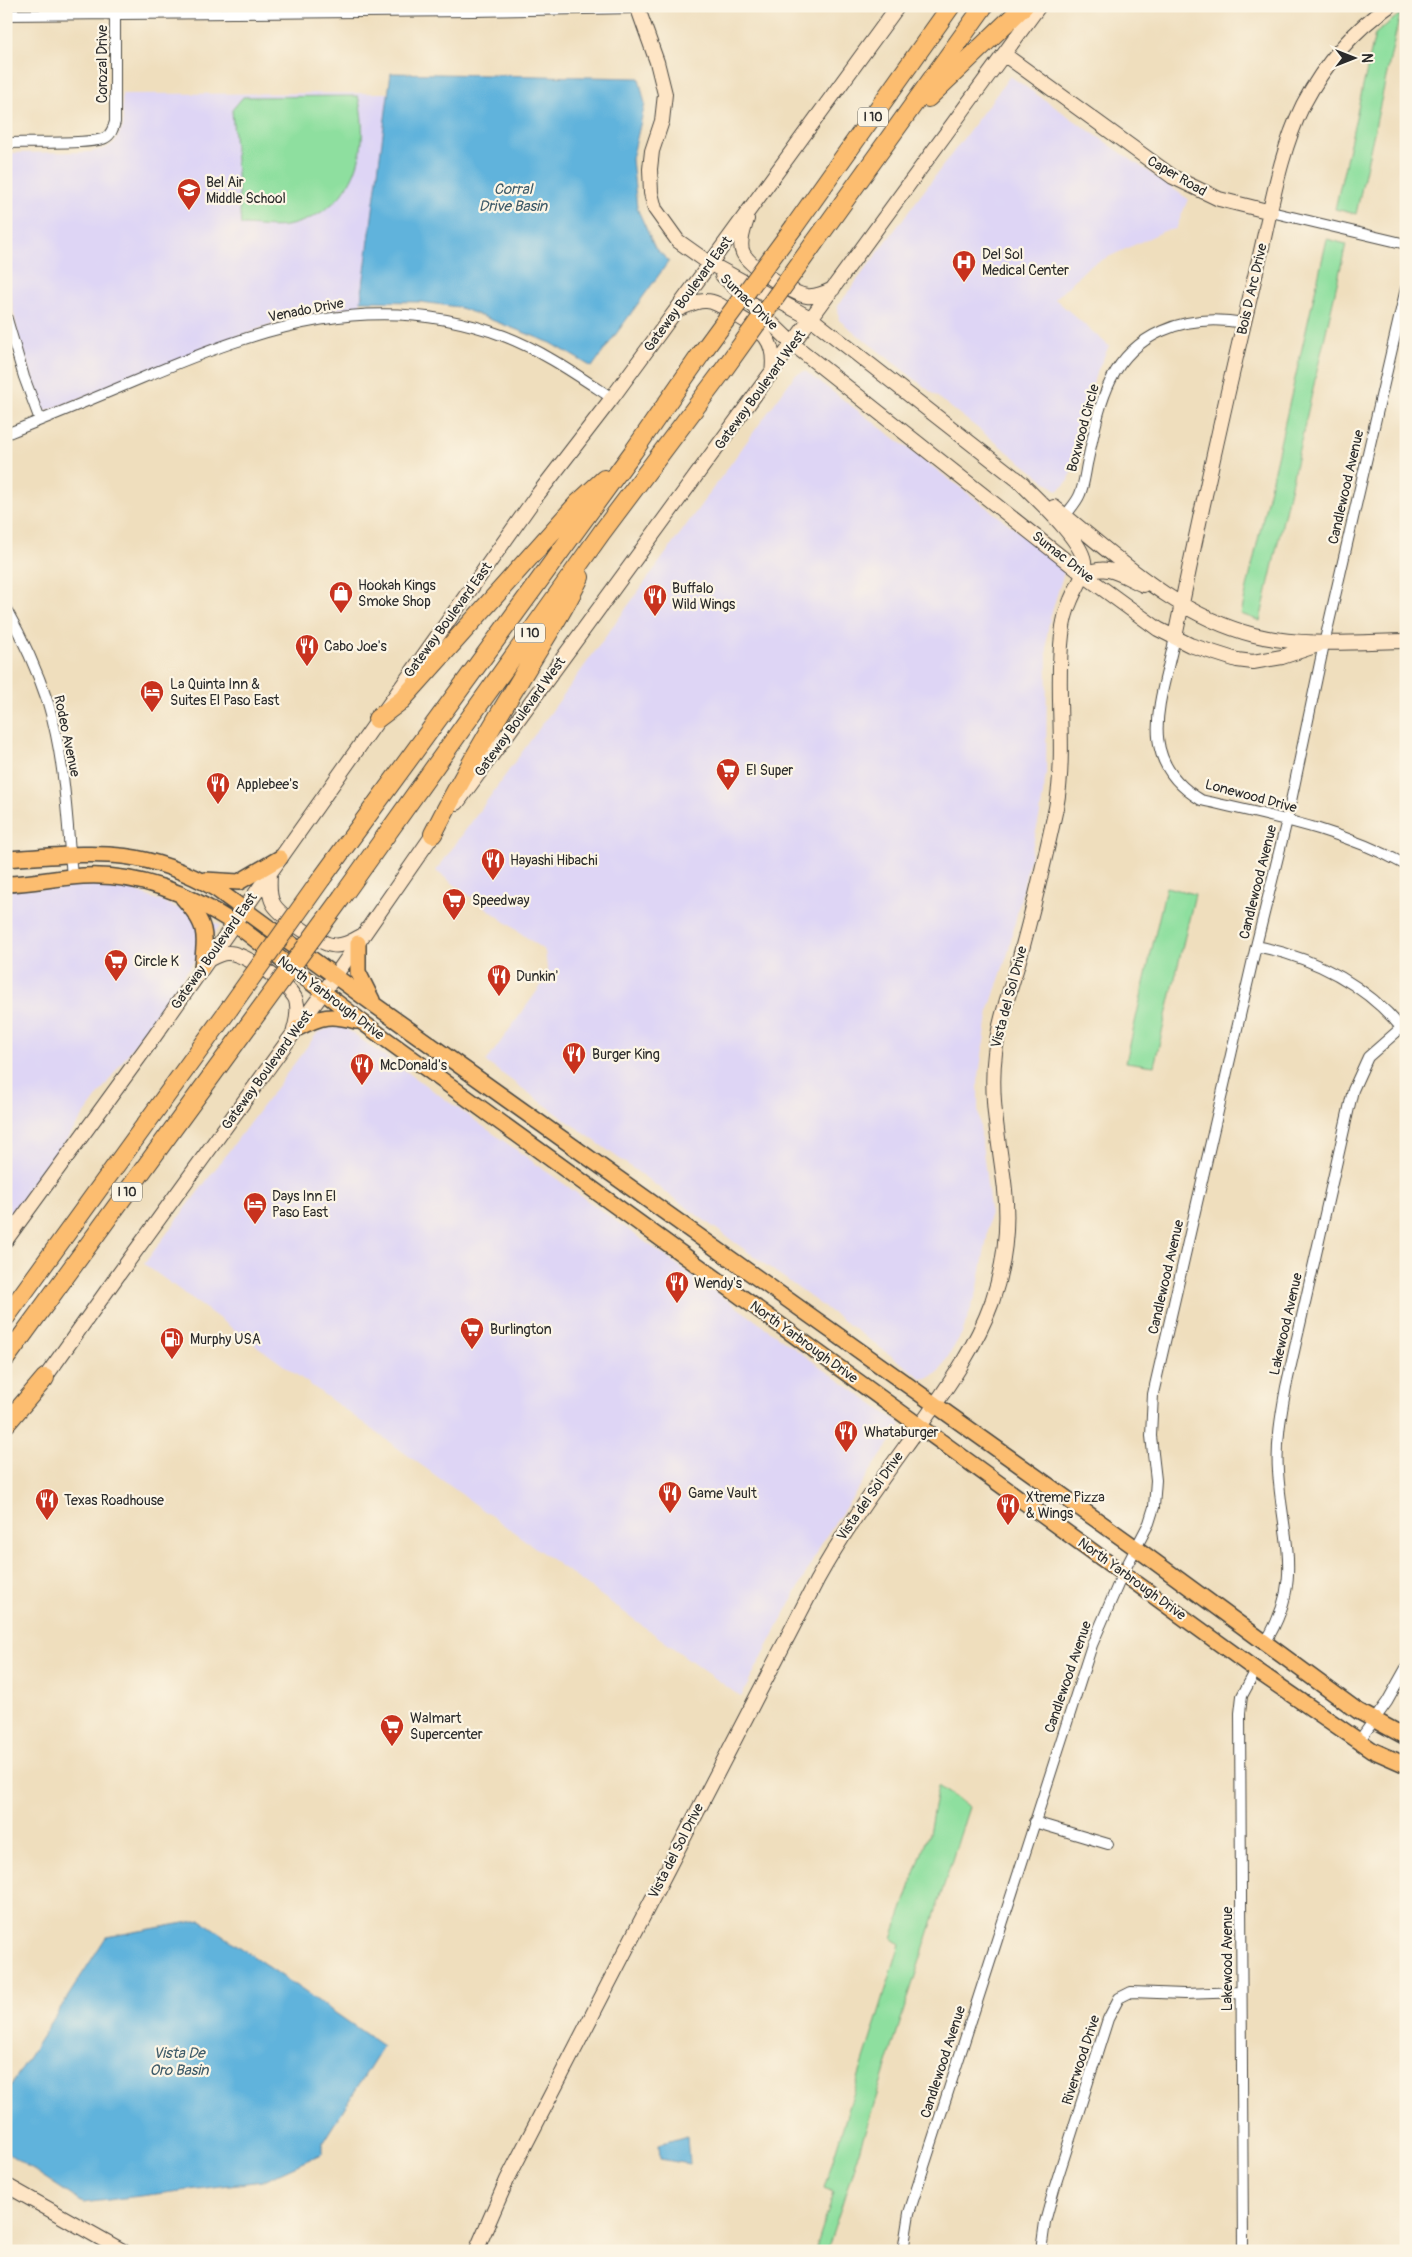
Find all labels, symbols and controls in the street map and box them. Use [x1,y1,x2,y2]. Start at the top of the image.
street label: Corozal Drive [94,25,111,103]
north arrow [1330,32,1380,82]
text: N [1358,53,1375,63]
road number: I 10 [858,108,888,126]
street label: Caper Road [1144,152,1210,200]
place label: Bel Air Middle School [206,174,286,207]
school or university icon: Bel Air Middle School [176,177,202,211]
water label: Corral Drive Basin [479,180,549,216]
street label: Gateway Boulevard East [640,233,736,355]
street label: Bois D Arc Drive [1233,242,1271,336]
place label: Del Sol Medical Center [982,246,1069,279]
hospital icon: Del Sol Medical Center [951,249,977,283]
street label: Sumac Drive [717,270,782,334]
street label: Venado Drive [267,294,345,326]
street label: Gateway Boulevard West [711,327,809,453]
street label: Boxwood Circle [1063,382,1103,474]
street label: Candlewood Avenue [1325,428,1367,546]
street label: Sumac Drive [1029,528,1097,586]
street label: Gateway Boulevard East [400,559,496,681]
place label: Hookah Kings Smoke Shop [358,577,437,610]
shop icon: Hookah Kings Smoke Shop [328,580,354,614]
place label: Buffalo Wild Wings [672,580,736,613]
restaurant icon: Buffalo Wild Wings [642,583,668,617]
road number: I 10 [515,624,545,642]
restaurant icon: Cabo Joe's [294,633,320,667]
place label: Cabo Joe's [324,638,387,655]
street label: Gateway Boulevard West [471,654,569,780]
place label: La Quinta Inn & Suites El Paso East [170,676,280,709]
hotel icon: La Quinta Inn & Suites El Paso East [139,679,165,713]
street label: Rodeo Avenue [50,694,84,779]
supermarket icon: El Super [715,757,741,791]
place label: El Super [746,762,793,779]
restaurant icon: Applebee's [205,771,231,805]
place label: Applebee's [236,776,299,793]
street label: Lonewood Drive [1203,776,1299,816]
street label: Candlewood Avenue [1236,823,1280,941]
restaurant icon: Hayashi Hibachi [480,847,506,881]
place label: Hayashi Hibachi [510,852,598,869]
supermarket icon: Speedway [441,887,467,921]
street label: Gateway Boulevard East [167,889,261,1013]
place label: Speedway [472,892,529,909]
street label: Vista del Sol Drive [987,944,1031,1050]
supermarket icon: Circle K [103,948,129,982]
street label: North Yarbrough Drive [274,952,388,1044]
place label: Circle K [134,953,180,970]
restaurant icon: Dunkin' [486,963,512,997]
place label: Dunkin' [516,968,558,985]
street label: Gateway Boulevard West [218,1007,316,1133]
restaurant icon: Burger King [561,1041,587,1075]
place label: Burger King [592,1046,660,1063]
restaurant icon: McDonald's [349,1052,375,1086]
place label: McDonald's [380,1057,448,1074]
road number: I 10 [112,1182,142,1202]
place label: Days Inn El Paso East [272,1188,336,1221]
hotel icon: Days Inn El Paso East [242,1191,268,1225]
street label: Candlewood Avenue [1145,1218,1187,1336]
restaurant icon: Wendy's [664,1270,690,1304]
street label: Lakewood Avenue [1266,1271,1306,1377]
place label: Wendy's [694,1275,743,1292]
street label: North Yarbrough Drive [747,1297,861,1387]
supermarket icon: Burlington [459,1316,485,1350]
place label: Burlington [490,1321,552,1338]
fuel station icon: Murphy USA [159,1326,185,1360]
place label: Murphy USA [190,1331,261,1348]
restaurant icon: Whataburger [833,1419,859,1453]
place label: Whataburger [864,1424,939,1441]
street label: Vista del Sol Drive [833,1448,907,1544]
restaurant icon: Game Vault [657,1480,683,1514]
place label: Game Vault [688,1485,757,1502]
restaurant icon: Texas Roadhouse [34,1487,60,1521]
place label: Xtreme Pizza & Wings [1026,1489,1105,1522]
place label: Texas Roadhouse [64,1492,164,1509]
restaurant icon: Xtreme Pizza & Wings [995,1492,1021,1526]
street label: North Yarbrough Drive [1075,1534,1189,1624]
street label: Candlewood Avenue [1041,1619,1095,1735]
place label: Walmart Supercenter [410,1710,483,1743]
supermarket icon: Walmart Supercenter [379,1713,405,1747]
street label: Vista del Sol Drive [645,1800,707,1901]
street label: Lakewood Avenue [1219,1907,1236,2011]
street label: Candlewood Avenue [917,2004,969,2120]
street label: Riverwood Drive [1058,2013,1104,2107]
water label: Vista De Oro Basin [149,2044,210,2080]

